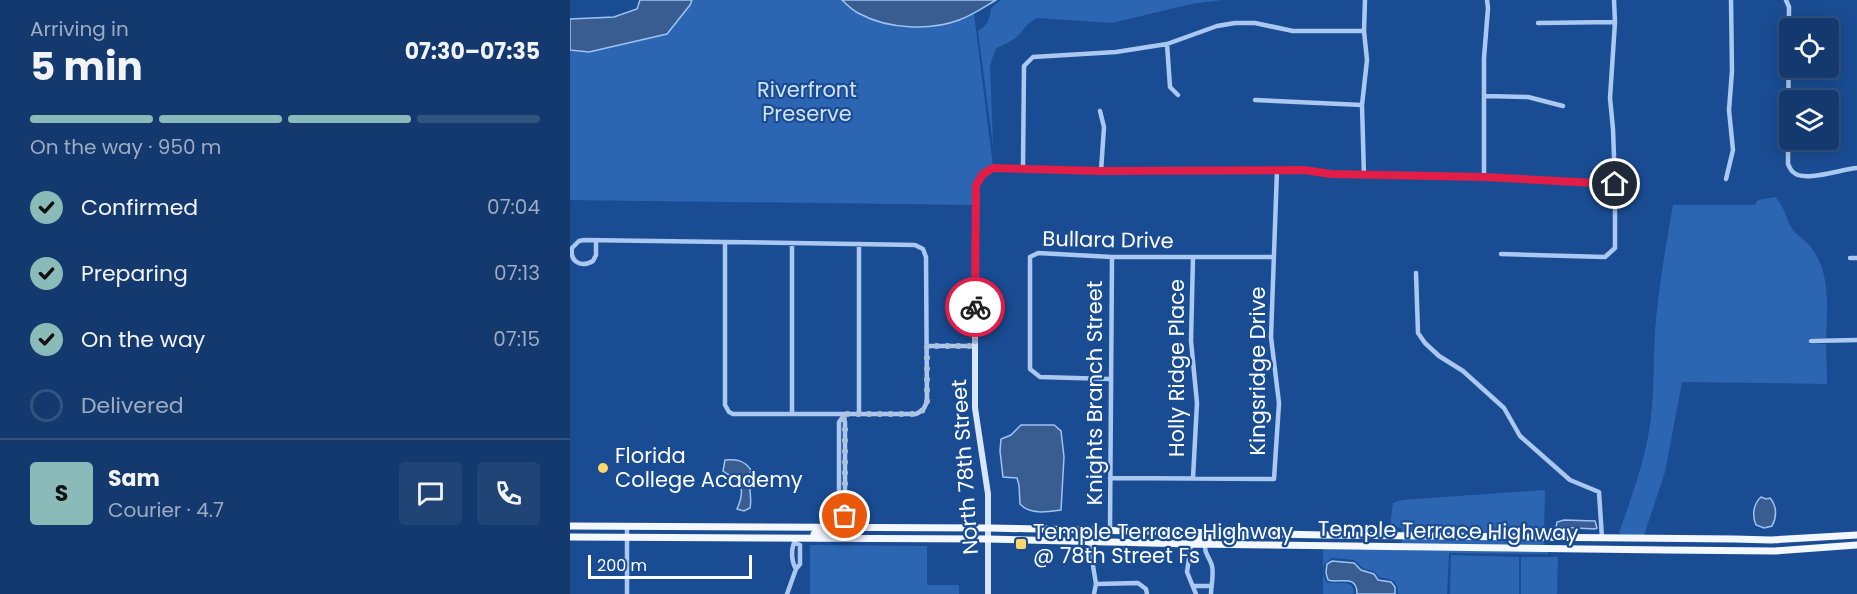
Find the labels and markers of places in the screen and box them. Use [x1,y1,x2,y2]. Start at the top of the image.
pin [1589,158,1640,209]
place label: Florida College Academy [615,441,803,494]
marker: Florida College Academy [596,461,610,475]
pin [819,490,870,541]
place label: Temple Terrace Highway @ 78th Street Fs [1033,517,1293,570]
marker: Temple Terrace Highway @ 78th Street Fs [1014,537,1028,551]

